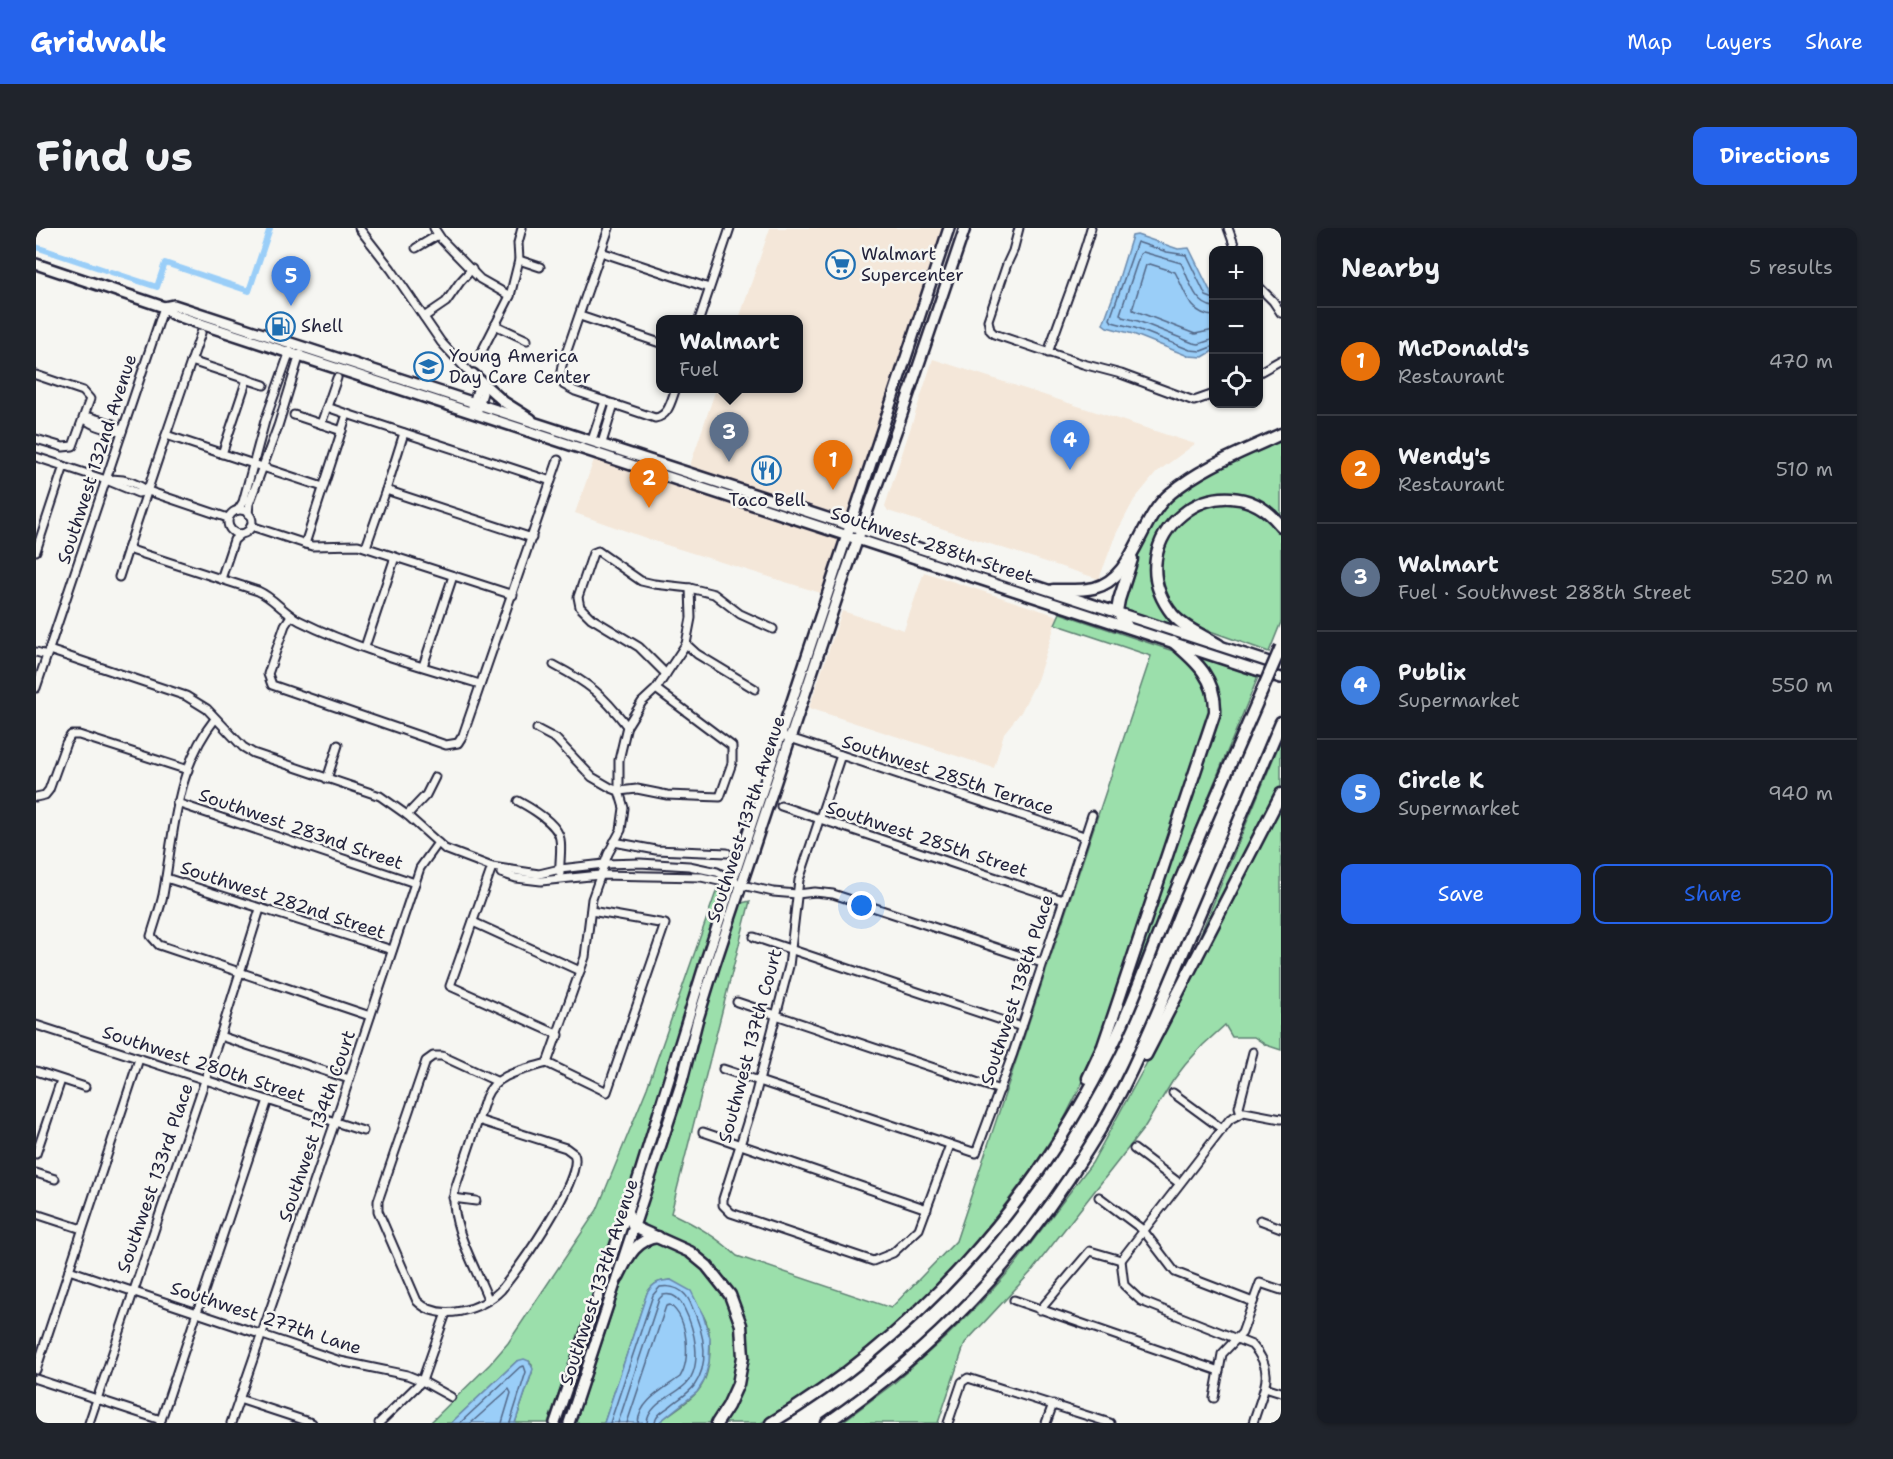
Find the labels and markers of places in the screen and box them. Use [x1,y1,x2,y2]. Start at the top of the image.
place label: Walmart Supercenter [861,242,964,287]
supermarket icon: Walmart Supercenter [824,248,856,280]
pin: 5 [272,256,310,306]
fuel station icon: Shell [264,310,296,342]
place label: Shell [301,314,343,338]
place label: Young America Day Care Center [449,344,591,389]
school or university icon: Young America Day Care Center [412,350,444,382]
pin: 3 [710,412,748,462]
pin: 4 [1050,420,1090,470]
pin: 1 [814,440,852,490]
restaurant icon: Taco Bell [751,455,783,487]
pin: 2 [630,458,668,508]
place label: Taco Bell [728,488,806,512]

